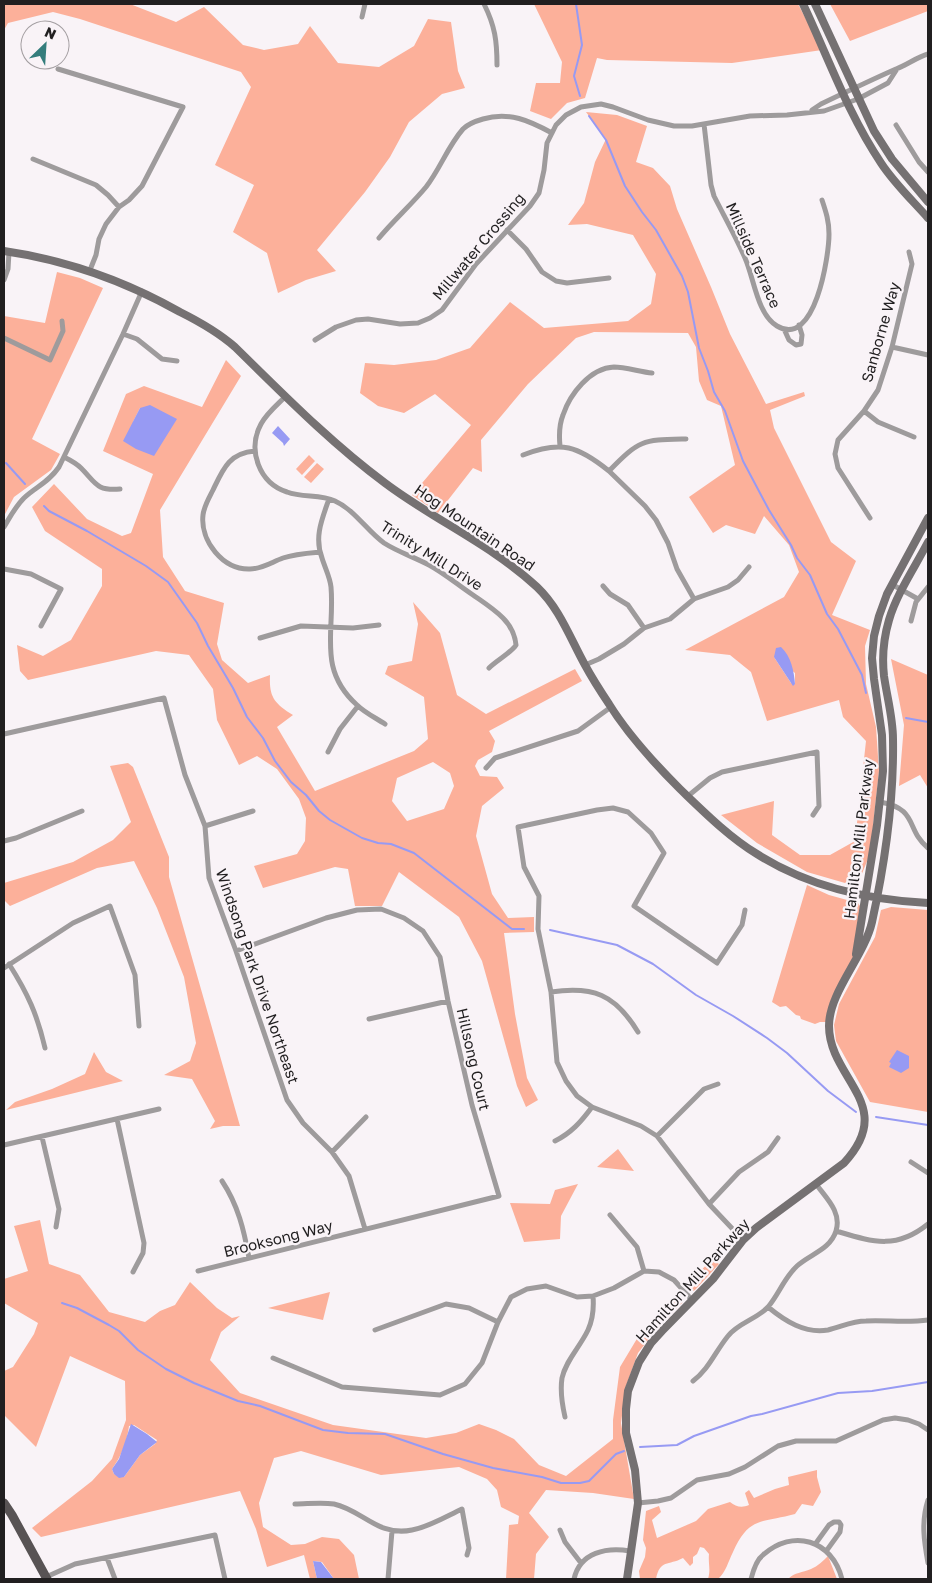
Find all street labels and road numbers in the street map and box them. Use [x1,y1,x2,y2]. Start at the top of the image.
street label: Millwater Crossing [428,189,528,303]
street label: Millside Terrace [723,199,785,311]
street label: Sanborne Way [857,279,903,384]
street label: Hog Mountain Road [411,480,539,574]
street label: Trinity Mill Drive [378,516,487,594]
street label: Hamilton Mill Parkway [839,757,877,920]
street label: Windsong Park Drive Northeast [213,866,303,1086]
street label: Hillsong Court [453,1006,495,1112]
street label: Hamilton Mill Parkway [631,1214,753,1346]
street label: Brooksong Way [222,1216,335,1260]

